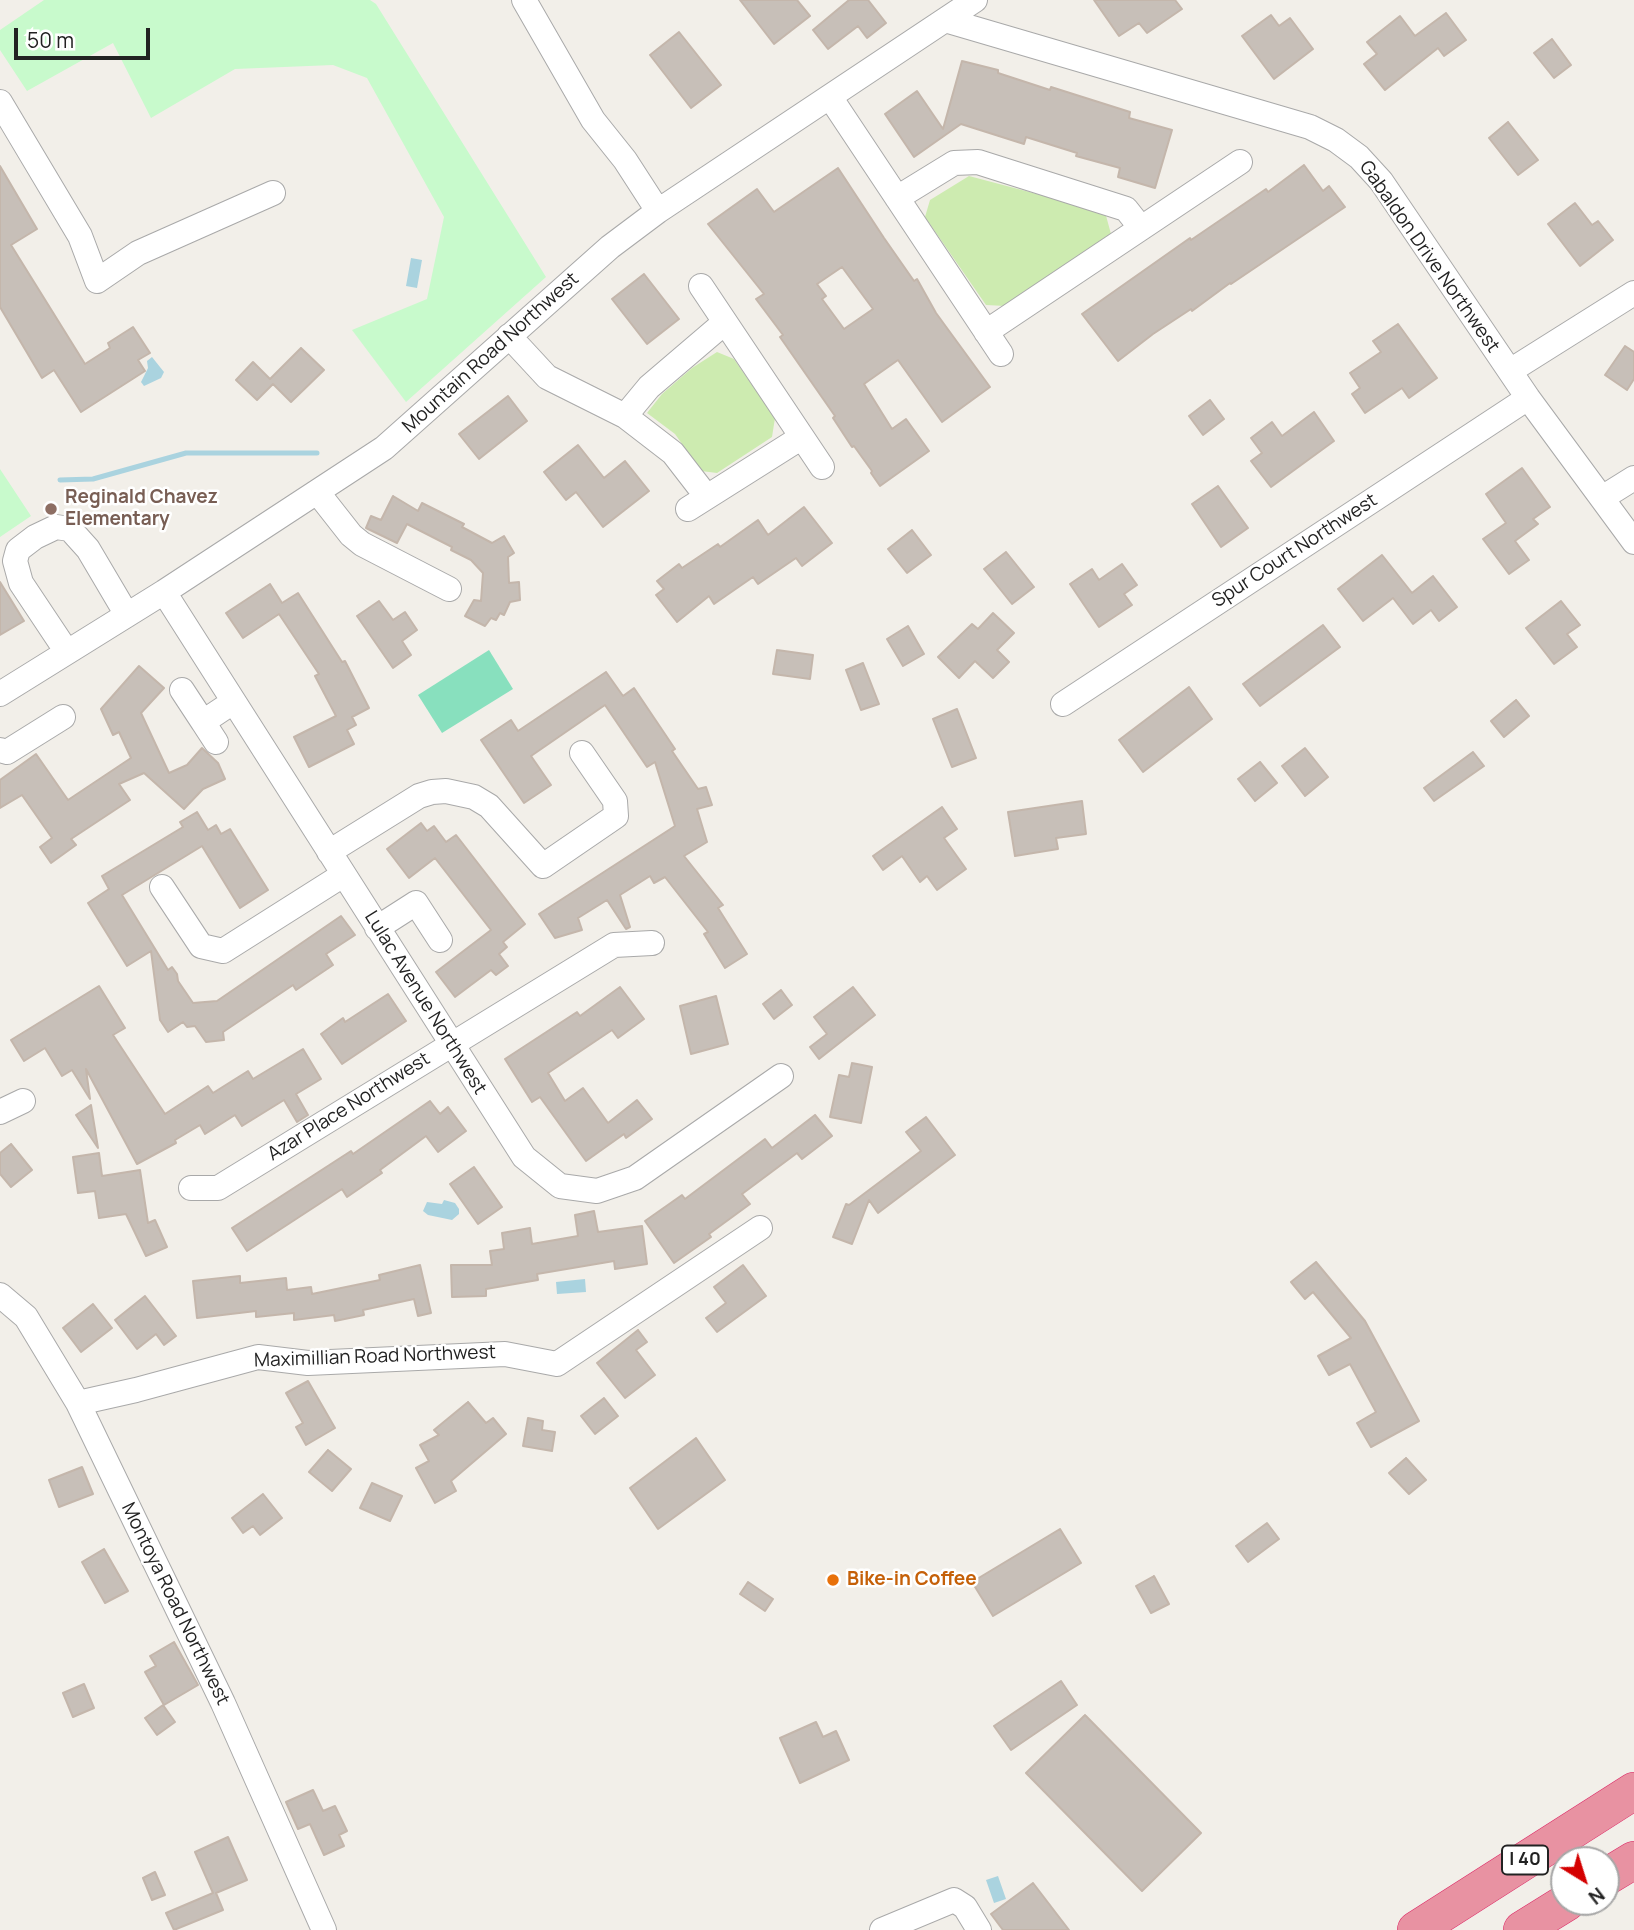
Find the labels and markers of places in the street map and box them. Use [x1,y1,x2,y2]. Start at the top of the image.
place label: Reginald Chavez Elementary [65,487,218,531]
marker: Reginald Chavez Elementary [43,501,59,517]
place label: Bike-in Coffee [847,1569,977,1591]
marker: Bike-in Coffee [825,1572,841,1588]

